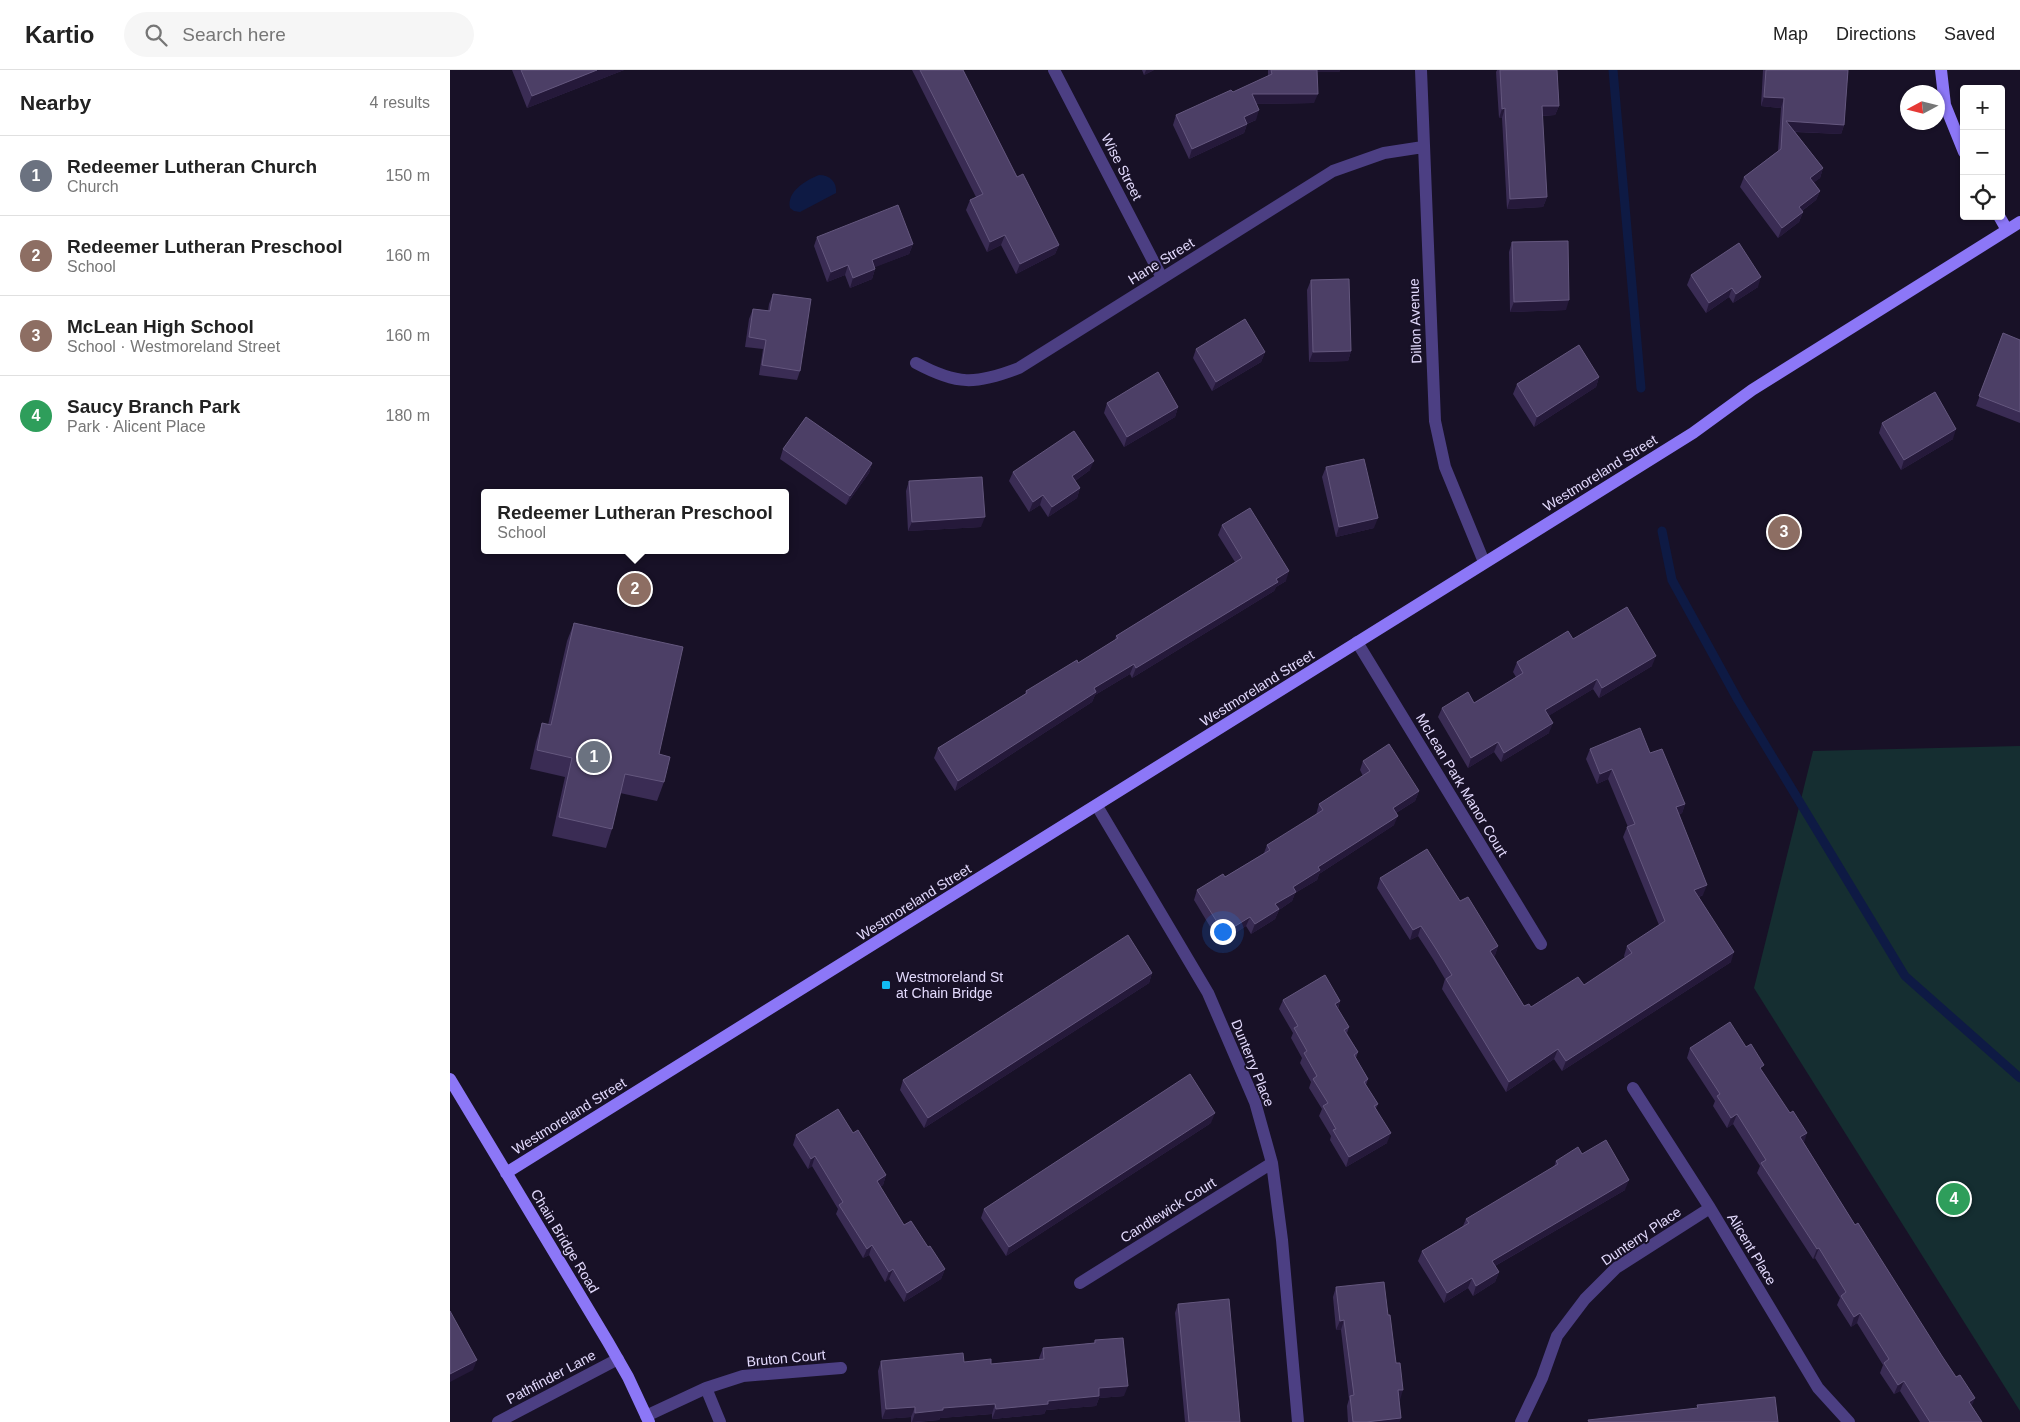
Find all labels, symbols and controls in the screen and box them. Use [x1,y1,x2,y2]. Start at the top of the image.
search box [124,12,474,57]
text: Kartio [25,21,94,48]
icon: search [142,21,170,49]
text: Search here [182,24,286,45]
text: Map [1773,24,1808,44]
text: Directions [1836,24,1916,44]
text: Saved [1944,24,1995,44]
north arrow [1900,85,1945,130]
map controls [1960,85,2005,220]
button: + [1960,85,2005,130]
text: Nearby [20,91,91,114]
text: 4 results [370,94,430,111]
button: − [1960,130,2005,175]
street label: Wise Street [1098,131,1146,203]
text: Redeemer Lutheran Church [67,156,317,177]
text: 1 [32,167,40,184]
text: 150 m [386,167,430,184]
button: locate [1960,175,2005,220]
text: Church [67,178,119,195]
street label: Hane Street [1125,234,1197,288]
text: Redeemer Lutheran Preschool [67,236,343,257]
text: 2 [32,247,40,264]
text: 160 m [386,247,430,264]
text: School [67,258,116,275]
street label: Dillon Avenue [1406,278,1424,364]
text: McLean High School [67,316,254,337]
text: 3 [32,327,40,344]
text: 160 m [386,327,430,344]
text: School · Westmoreland Street [67,338,280,355]
text: Saucy Branch Park [67,396,240,417]
text: 4 [32,407,40,424]
text: 180 m [386,407,430,424]
text: Park · Alicent Place [67,418,206,435]
street label: Westmoreland Street [1540,431,1660,515]
popup [481,489,789,554]
text: Redeemer Lutheran Preschool [497,502,773,523]
pin: 3 [1768,513,1800,551]
text: School [497,524,546,541]
pin: 2 [619,570,651,608]
street label: Westmoreland Street [1197,646,1317,730]
street label: McLean Park Manor Court [1413,711,1511,860]
pin: 1 [578,738,610,776]
street label: Westmoreland Street [854,860,974,944]
your location [1210,919,1236,945]
place label: Westmoreland St at Chain Bridge [896,969,1003,1001]
marker: Westmoreland St at Chain Bridge [880,979,892,991]
street label: Dunterry Place [1228,1017,1278,1109]
street label: Westmoreland Street [509,1074,629,1158]
street label: Candlewick Court [1117,1174,1219,1246]
pin: 4 [1938,1180,1970,1218]
street label: Chain Bridge Road [528,1186,602,1296]
street label: Dunterry Place [1598,1203,1684,1269]
street label: Alicent Place [1724,1210,1780,1288]
street label: Pathfinder Lane [504,1347,599,1407]
street label: Bruton Court [746,1347,826,1369]

